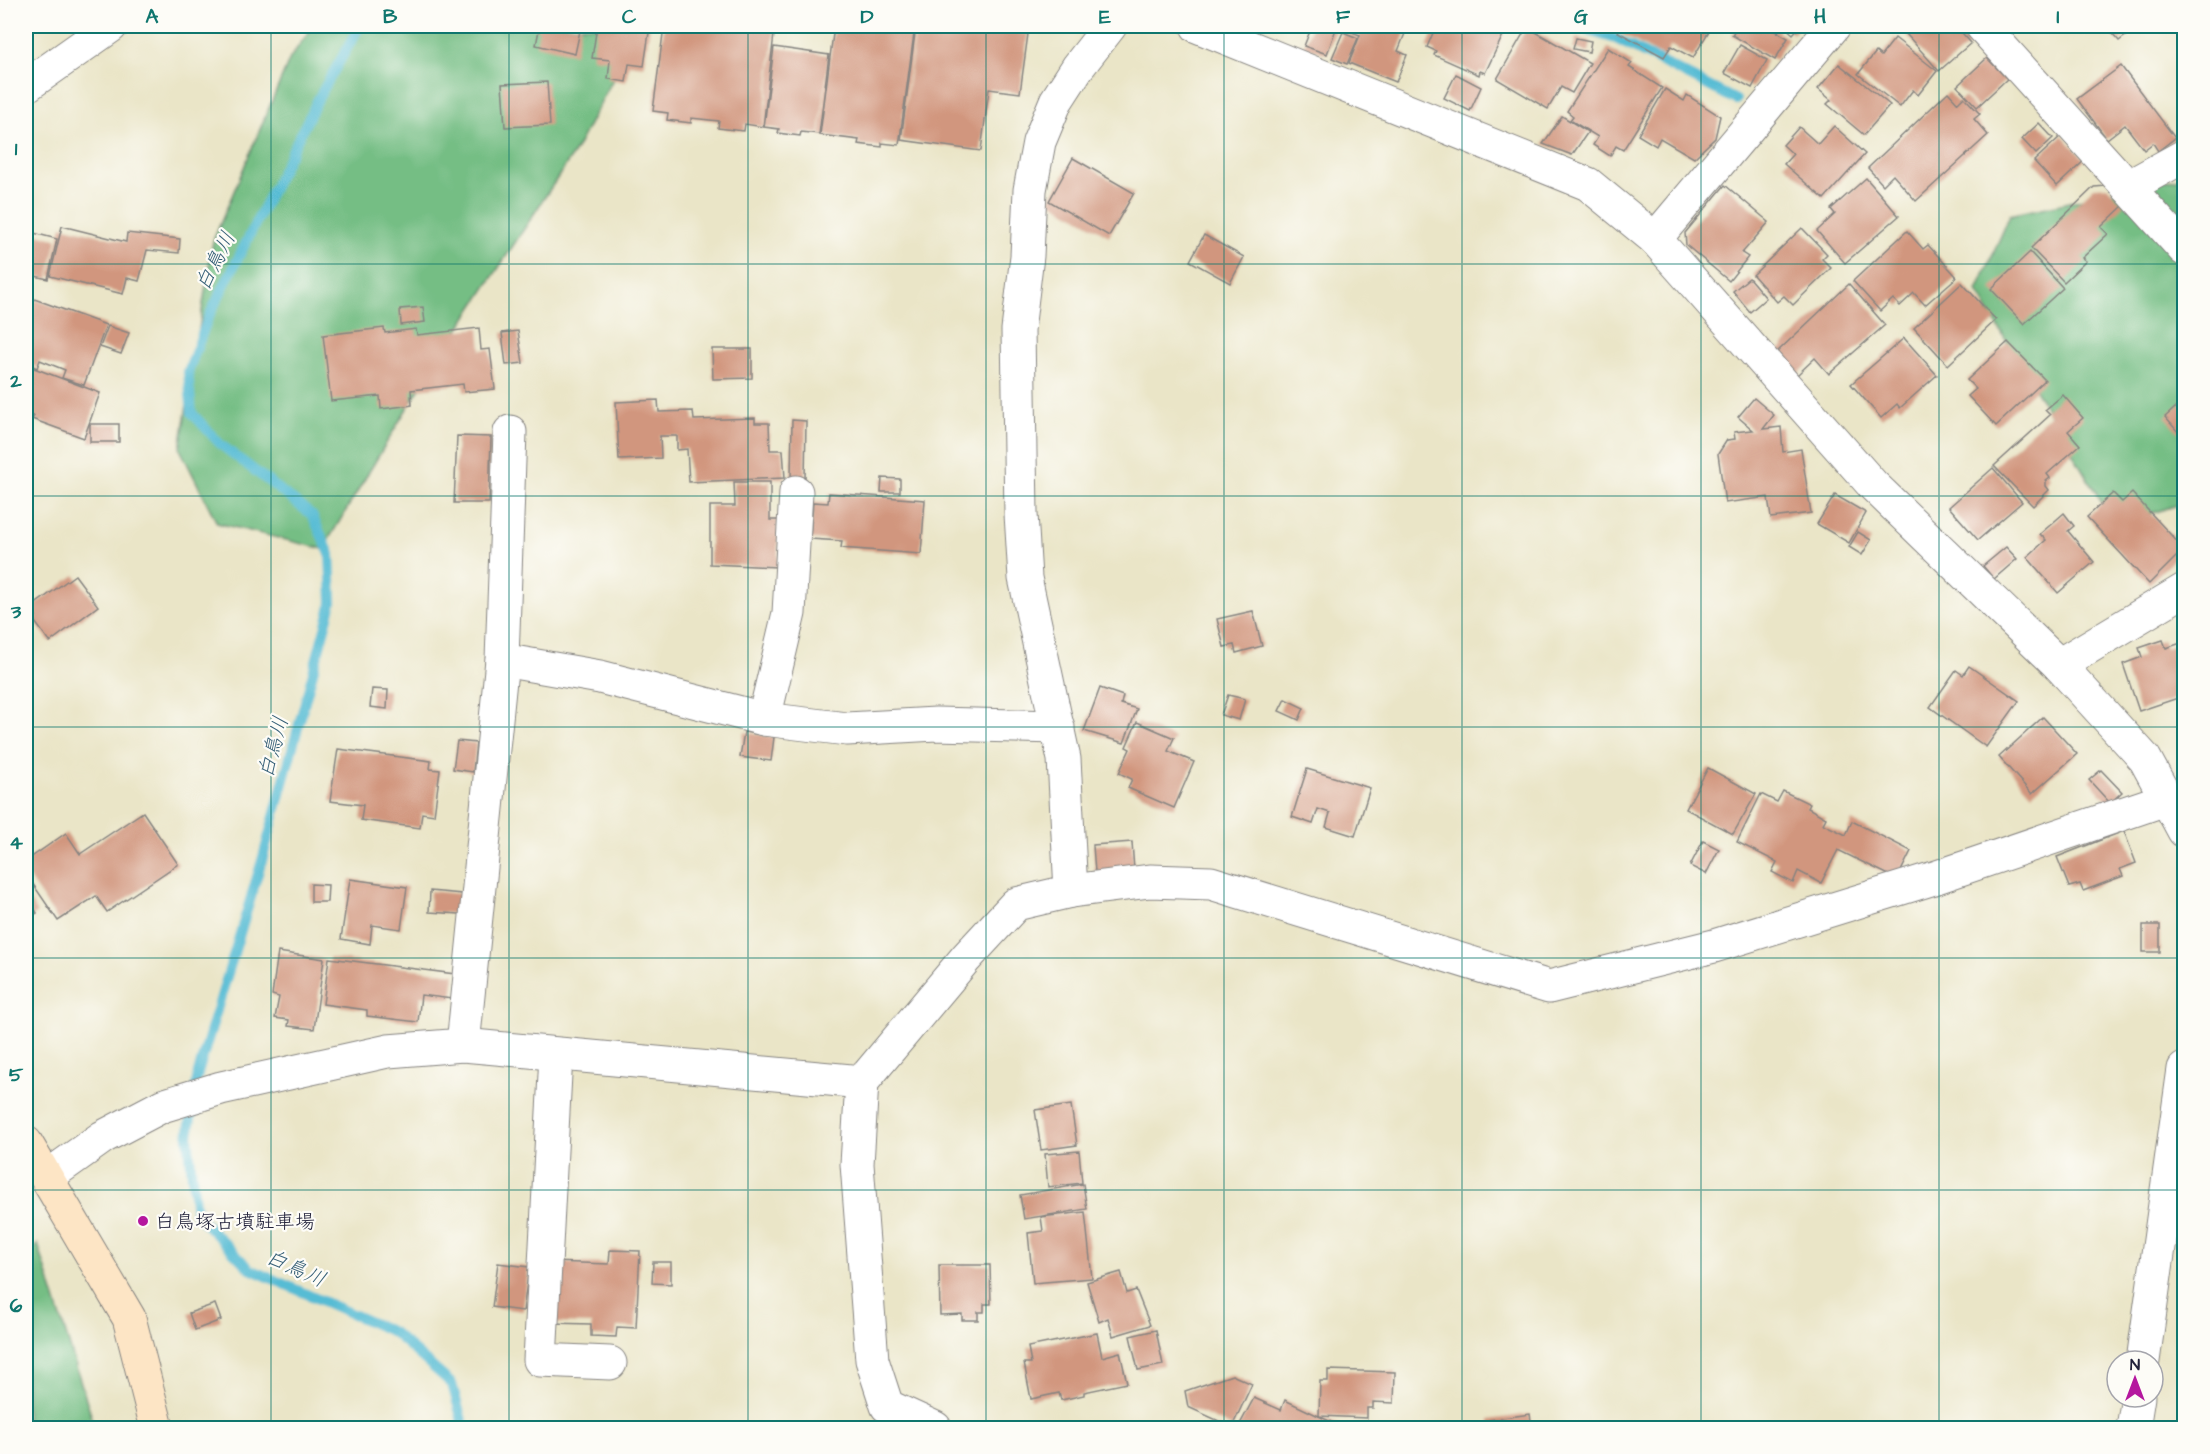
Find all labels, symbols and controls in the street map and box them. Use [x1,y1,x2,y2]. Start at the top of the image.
text: A [146,3,159,31]
text: B [383,3,398,31]
text: C [622,3,637,31]
text: D [861,3,874,31]
text: E [1099,3,1111,31]
text: F [1336,3,1351,31]
text: G [1574,3,1588,31]
text: H [1814,3,1826,31]
text: I [2056,3,2060,31]
text: 1 [15,135,18,163]
water label: 白鳥川 [188,227,243,296]
text: 2 [9,367,22,395]
text: 3 [10,598,22,626]
water label: 白鳥川 [251,713,296,781]
text: 4 [9,829,23,857]
text: 5 [9,1061,24,1089]
place label: 白鳥塚古墳駐車場 [155,1208,315,1236]
marker: 白鳥塚古墳駐車場 [136,1214,150,1228]
water label: 白鳥川 [261,1242,330,1295]
text: 6 [10,1292,23,1320]
north arrow [2105,1349,2165,1409]
text: N [2130,1354,2140,1376]

